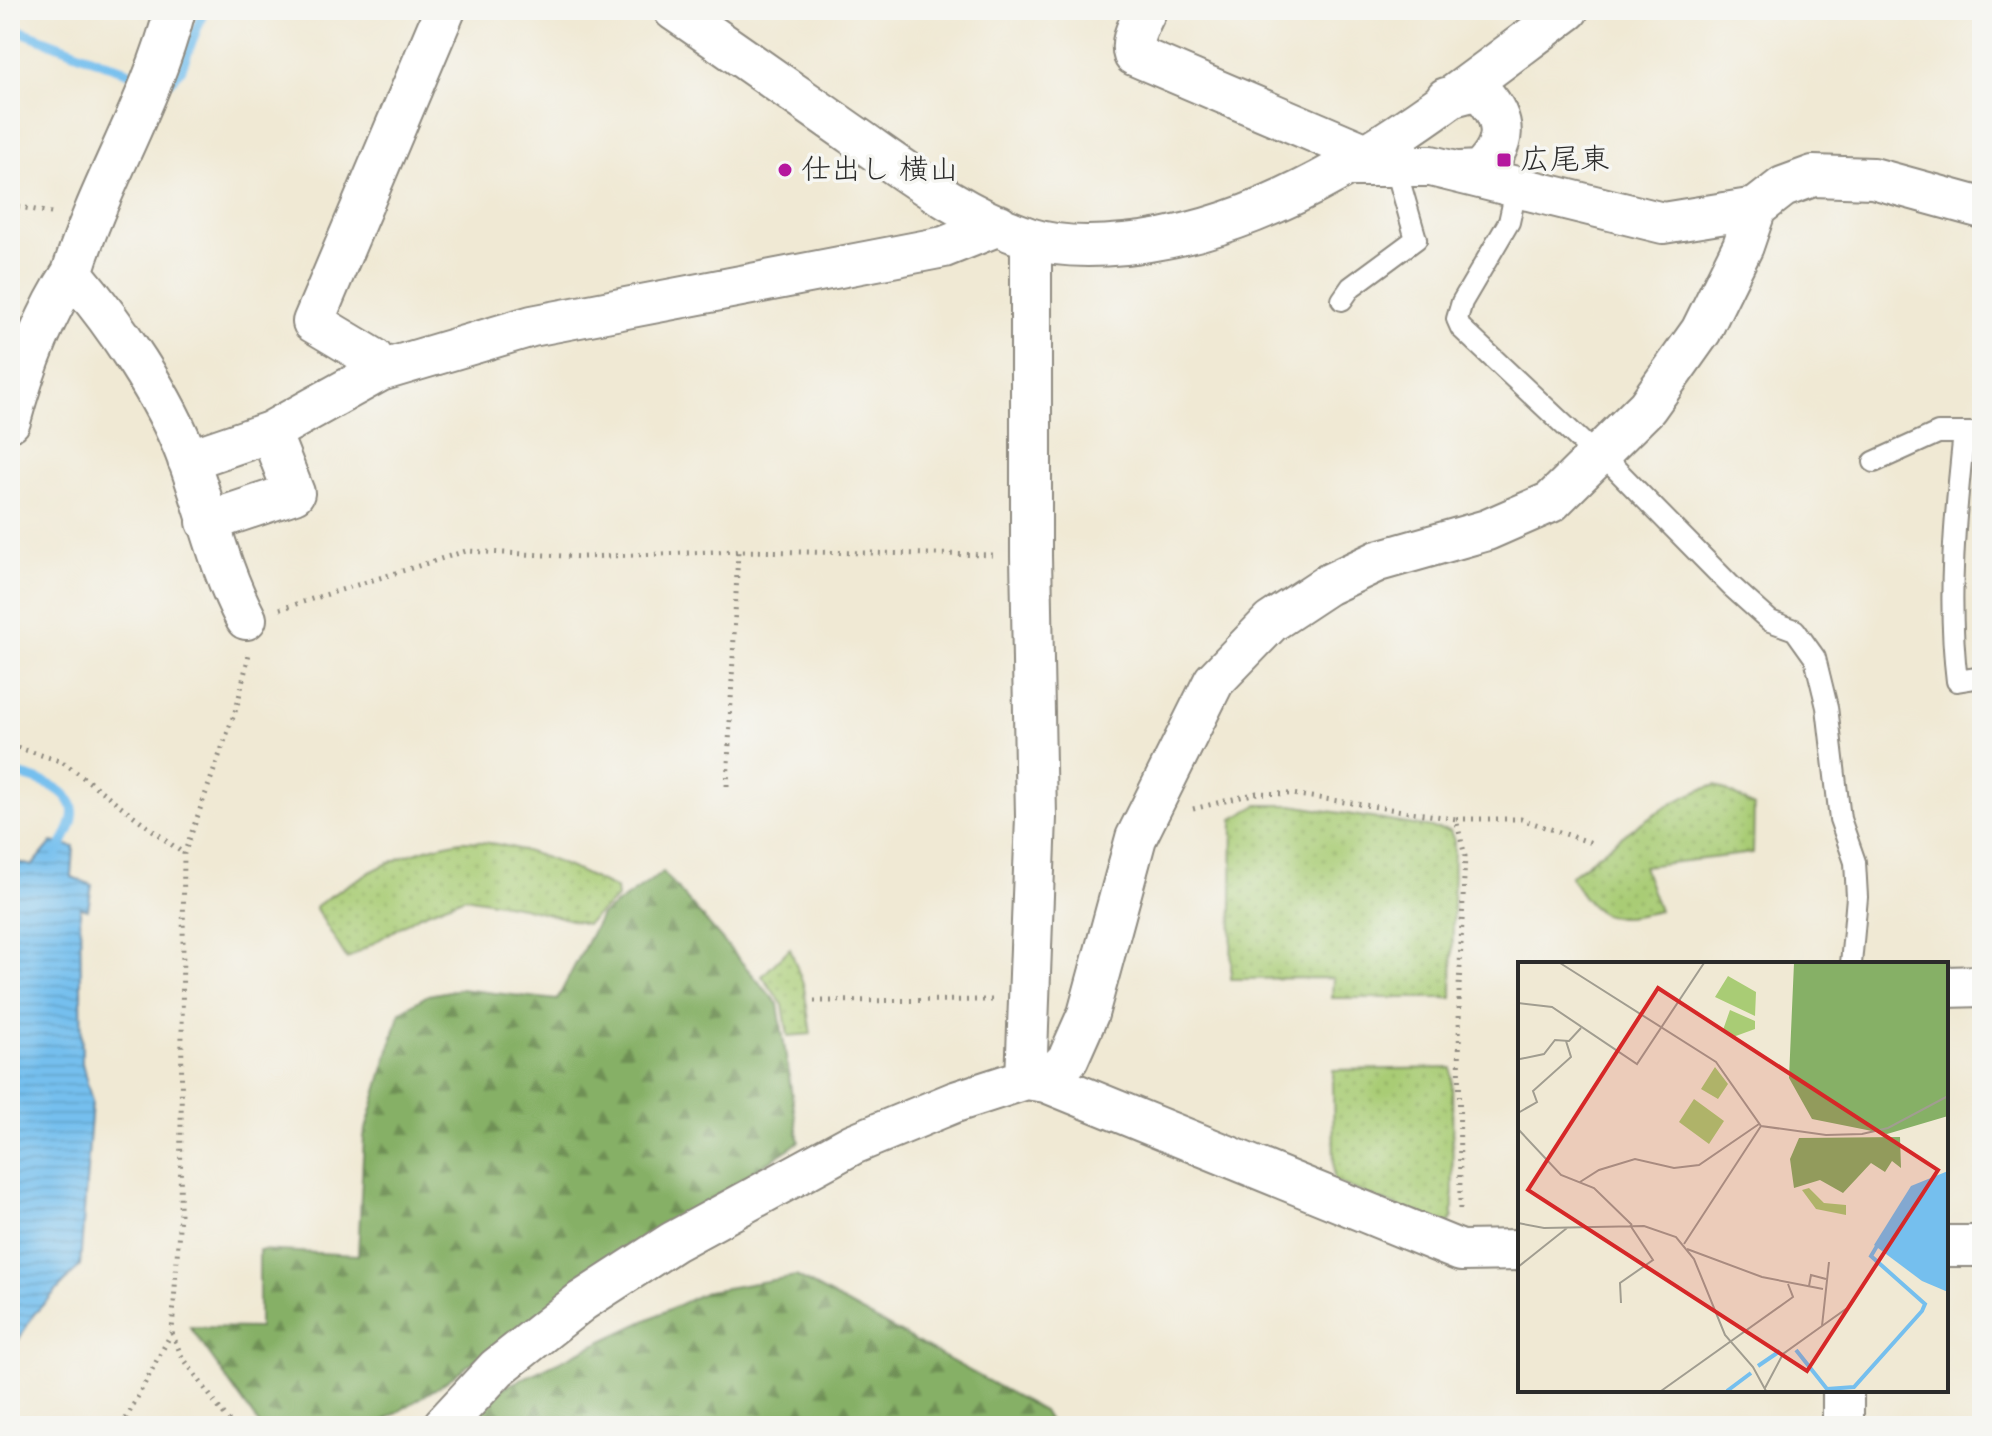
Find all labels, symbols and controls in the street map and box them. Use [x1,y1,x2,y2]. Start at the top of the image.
place label: 広尾東 [1520,141,1610,180]
place label: 仕出し 横山 [801,151,959,190]
marker: 広尾東 [1495,151,1513,169]
marker: 仕出し 横山 [776,161,794,179]
inset map [1518,962,1948,1392]

